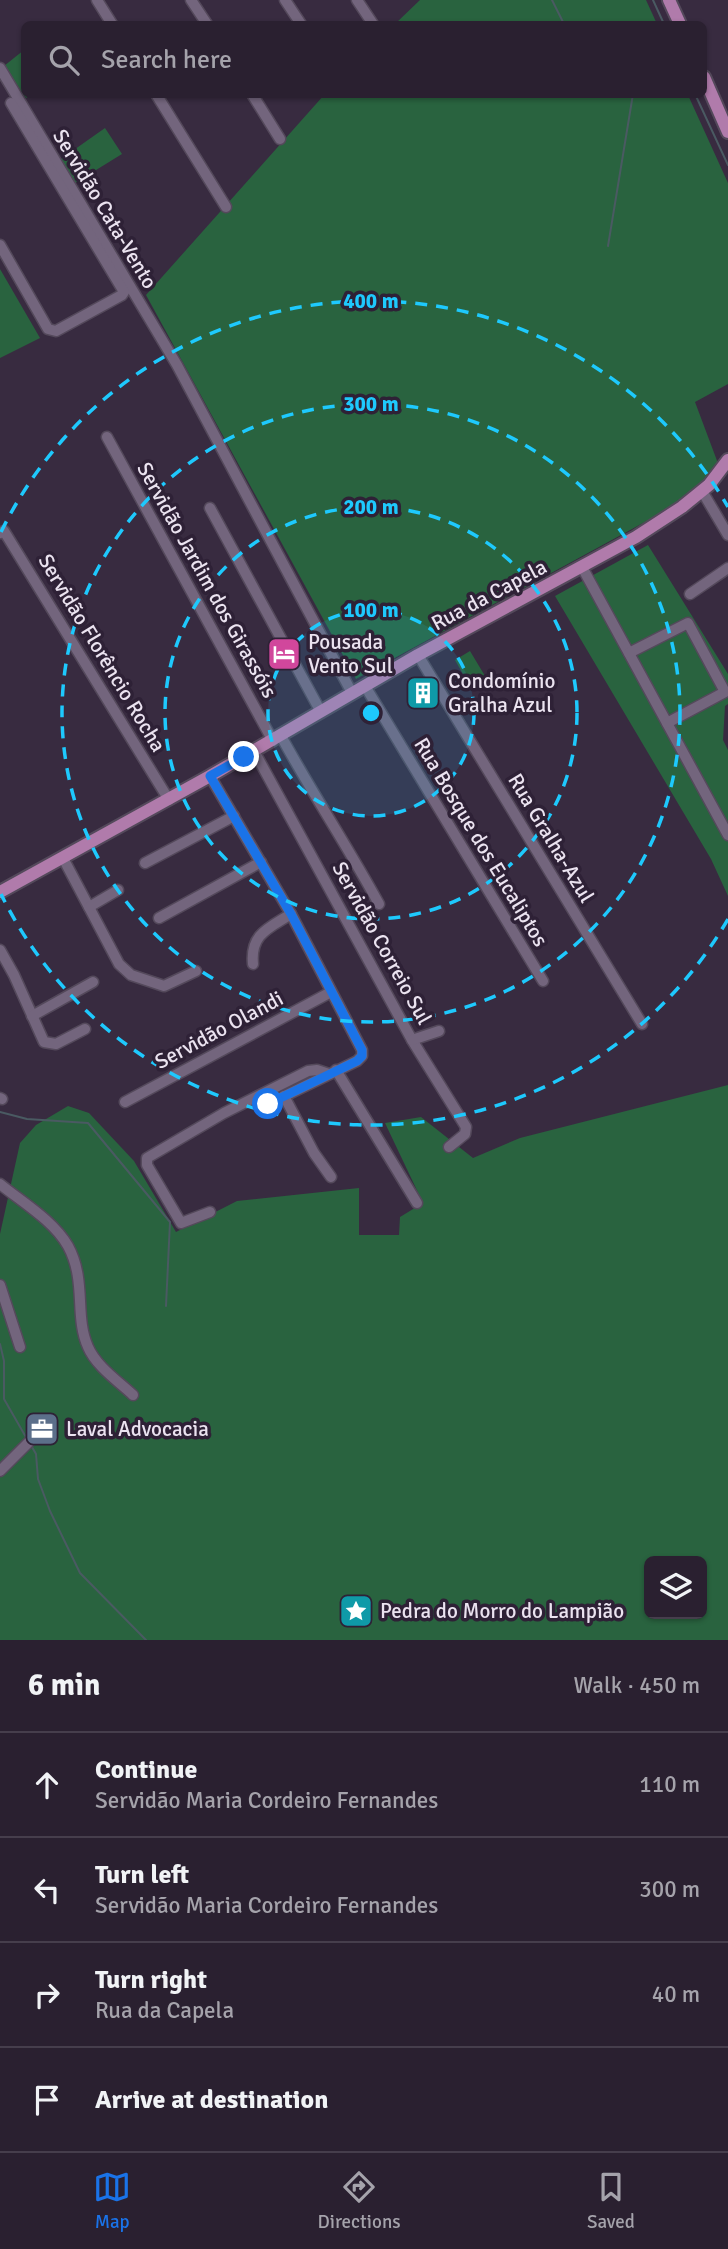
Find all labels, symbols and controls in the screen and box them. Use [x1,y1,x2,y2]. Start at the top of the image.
search box [21,21,707,98]
icon: search [45,41,83,79]
text: Search here [101,44,232,76]
street label: Servidão Cata-Vento [47,125,163,293]
text: 400 m [343,288,399,314]
text: 300 m [343,391,399,417]
street label: Servidão Jardim dos Girassóis [131,458,283,702]
text: 200 m [343,494,399,520]
street label: Servidão Florêncio Rocha [33,549,171,757]
street label: Rua da Capela [427,554,551,636]
text: 100 m [343,597,399,623]
place label: Pousada Vento Sul [308,629,393,679]
hotel icon: Pousada Vento Sul [265,635,303,673]
place label: Condomínio Gralha Azul [448,668,555,718]
building icon: Condomínio Gralha Azul [404,674,442,712]
centre of rings [359,701,383,725]
street label: Rua Bosque dos Eucaliptos [408,733,554,951]
route end [228,741,259,772]
street label: Rua Gralha-Azul [502,769,600,907]
street label: Servidão Correio Sul [326,857,438,1029]
street label: Servidão Olandi [150,985,288,1075]
route start [252,1088,283,1119]
office icon: Laval Advocacia [23,1410,61,1448]
place label: Laval Advocacia [66,1416,209,1442]
map controls [644,1556,707,1619]
button: layers [644,1556,707,1619]
place icon: Pedra do Morro do Lampião [337,1592,375,1630]
place label: Pedra do Morro do Lampião [380,1598,624,1624]
text: 6 min [28,1667,100,1704]
text: Walk · 450 m [574,1671,700,1700]
text: Continue [95,1754,197,1786]
icon: ahead [28,1766,66,1804]
text: 110 m [639,1770,700,1799]
text: Servidão Maria Cordeiro Fernandes [95,1786,438,1815]
text: Turn left [95,1859,189,1891]
icon: left [28,1871,66,1909]
text: 300 m [639,1875,700,1904]
text: Servidão Maria Cordeiro Fernandes [95,1891,438,1920]
text: Turn right [95,1964,207,1996]
icon: right [28,1976,66,2014]
text: 40 m [652,1980,700,2009]
text: Rua da Capela [95,1996,234,2025]
icon: arrive [28,2081,66,2119]
text: Arrive at destination [95,2084,328,2116]
tab: Map [93,2168,131,2234]
tab: Directions [318,2168,401,2234]
tab: Saved [587,2168,635,2234]

